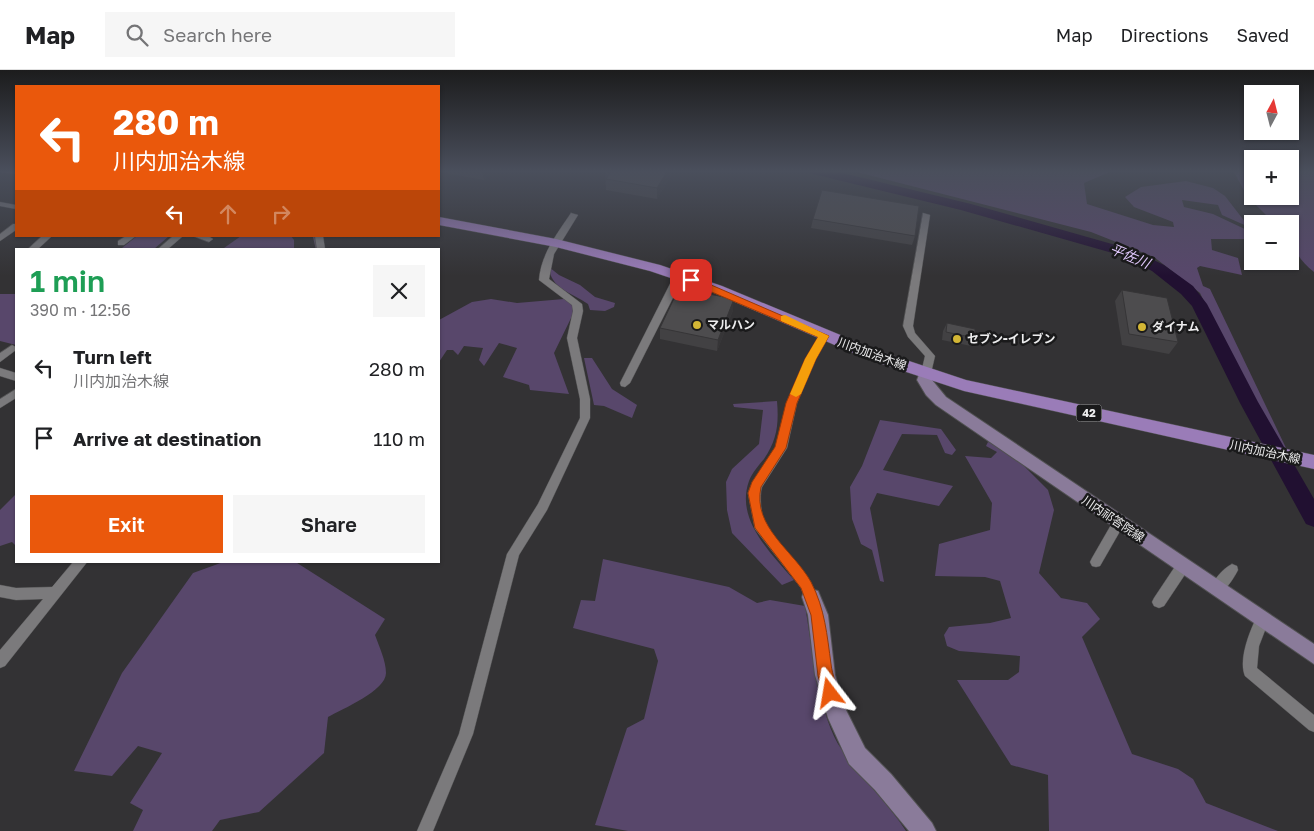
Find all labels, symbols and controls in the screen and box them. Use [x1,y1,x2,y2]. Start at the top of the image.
search box [105,12,455,57]
text: Map [25,20,75,49]
icon: search [123,21,151,49]
text: Search here [163,23,272,46]
text: Map [1056,24,1092,46]
text: Directions [1120,24,1208,46]
text: Saved [1236,24,1289,46]
north arrow [1244,85,1299,140]
map controls [1244,85,1299,270]
text: 280 m [113,101,219,143]
icon: left [30,105,95,170]
text: 川内加治木線 [113,147,245,174]
button: + [1244,150,1299,205]
icon: left [161,200,189,228]
icon: ahead [214,200,242,228]
icon: right [267,200,295,228]
button: − [1244,215,1299,270]
water label: 平佐川 [1108,240,1155,272]
pin [670,259,712,301]
text: 1 min [30,263,105,299]
button: close [373,265,425,317]
icon: arrive [677,266,705,294]
text: 390 m · 12:56 [30,300,131,320]
place label: マルハン [707,317,755,332]
marker: マルハン [691,319,703,331]
place label: ダイナム [1152,319,1199,334]
marker: ダイナム [1136,321,1148,333]
place label: セブン-イレブン [967,331,1056,346]
marker: セブン-イレブン [951,333,963,345]
street label: 川内加治木線 [836,334,909,373]
text: Turn left [73,345,152,368]
icon: left [30,354,58,382]
text: 280 m [369,357,425,380]
text: 川内加治木線 [73,371,169,391]
road number: 42 [1076,404,1102,422]
icon: arrive [30,424,58,452]
text: Arrive at destination [73,427,261,450]
text: 110 m [373,427,425,450]
street label: 川内加治木線 [1228,437,1302,466]
street label: 川内祁答院線 [1079,492,1147,545]
button: Exit [30,495,223,553]
button: Share [233,495,425,553]
position arrow [803,666,855,718]

